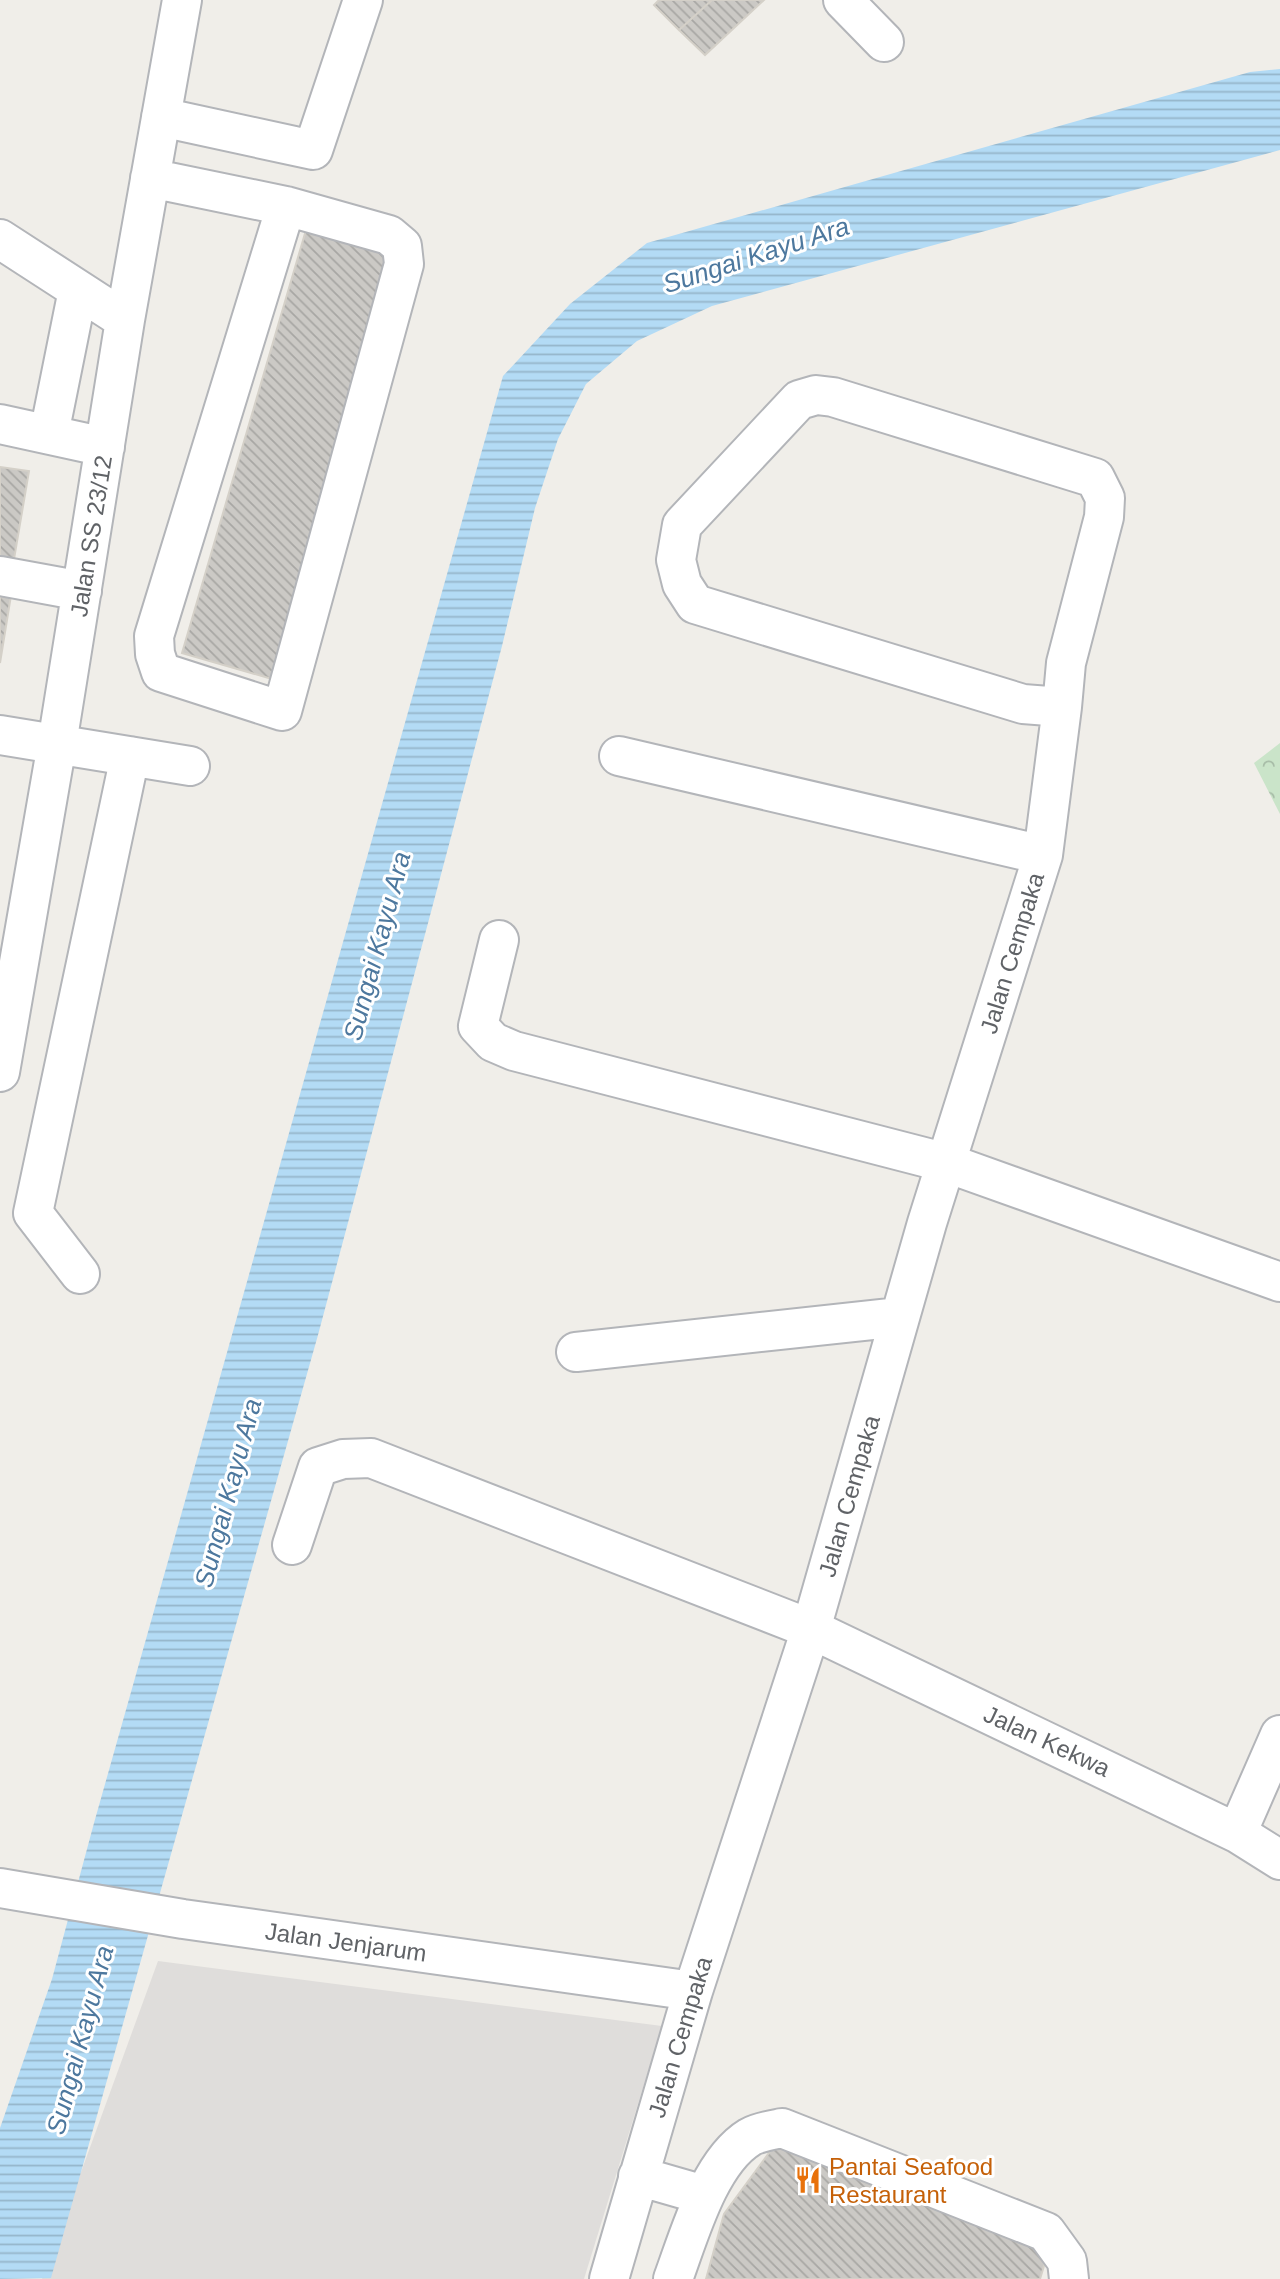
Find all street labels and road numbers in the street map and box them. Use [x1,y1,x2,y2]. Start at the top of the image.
street label: Jalan SS 23/12 [65,453,117,619]
street label: Jalan Cempaka [975,869,1049,1037]
street label: Jalan Cempaka [813,1412,885,1580]
street label: Jalan Kekwa [980,1700,1115,1782]
street label: Jalan Jenjarum [264,1917,428,1967]
street label: Jalan Cempaka [643,1953,717,2121]

